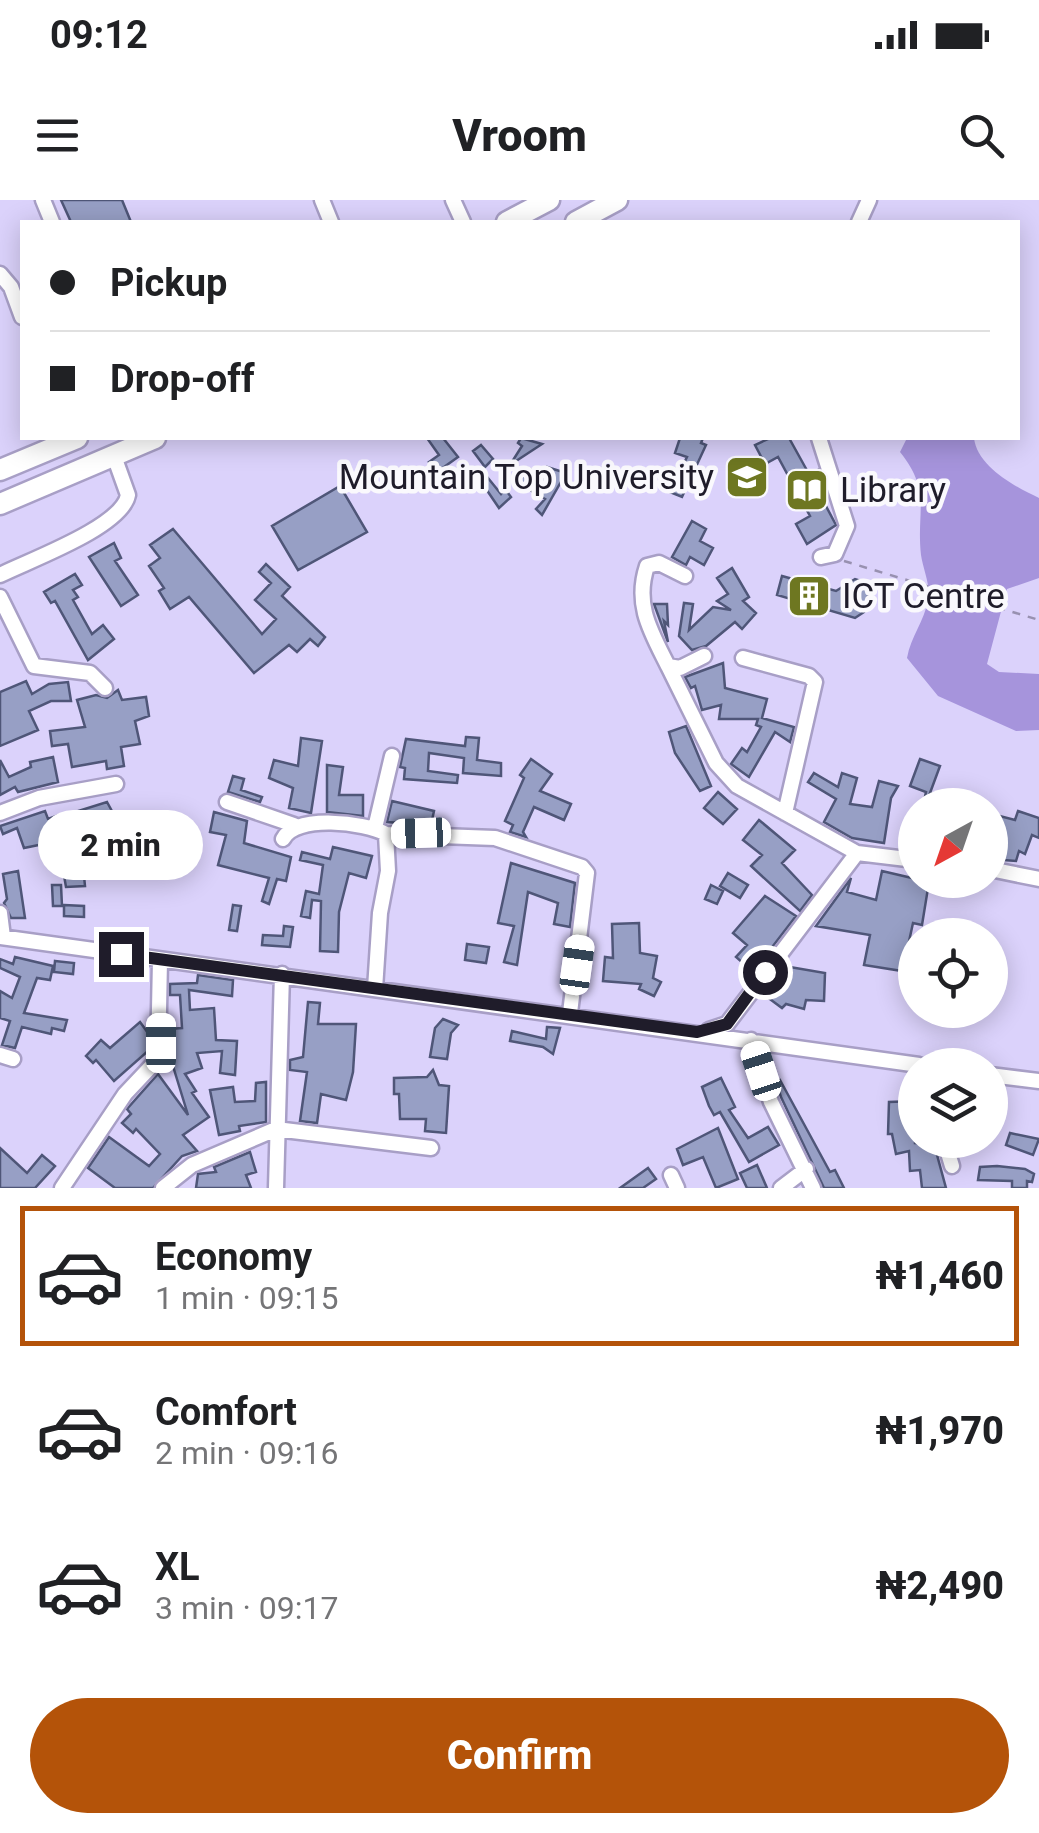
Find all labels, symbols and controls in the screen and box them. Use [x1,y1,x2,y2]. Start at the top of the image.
text: 09:12 [50,13,148,57]
icon: menu [30,108,85,163]
icon: search [954,108,1009,163]
text: Vroom [452,109,587,162]
text: Pickup [110,261,227,305]
text: Drop-off [110,357,255,401]
school or university icon: Mountain Top University [724,454,770,500]
place label: Mountain Top University [339,457,714,498]
library icon: Library [784,467,830,513]
place label: Library [840,470,946,511]
building icon: ICT Centre [786,573,832,619]
place label: ICT Centre [842,576,1005,617]
north arrow [898,788,1008,898]
map controls [898,788,1008,1158]
callout: 2 min [38,809,204,879]
car [390,817,452,849]
text: 2 min [80,826,161,864]
button: locate [898,918,1008,1028]
route end [99,932,144,977]
car [558,933,596,997]
route start [743,950,788,995]
car [146,1013,176,1073]
car [737,1038,785,1104]
button: layers [898,1048,1008,1158]
icon: car [35,1231,125,1321]
text: Economy [155,1235,312,1279]
text: ₦1,460 [875,1254,1004,1298]
text: 1 min · 09:15 [155,1279,338,1317]
icon: car [35,1386,125,1476]
text: Comfort [155,1390,297,1434]
text: ₦1,970 [875,1409,1004,1453]
text: 2 min · 09:16 [155,1434,338,1472]
icon: car [35,1541,125,1631]
text: XL [155,1545,200,1589]
text: ₦2,490 [875,1564,1004,1608]
text: 3 min · 09:17 [155,1589,338,1627]
button: Confirm [30,1698,1009,1813]

